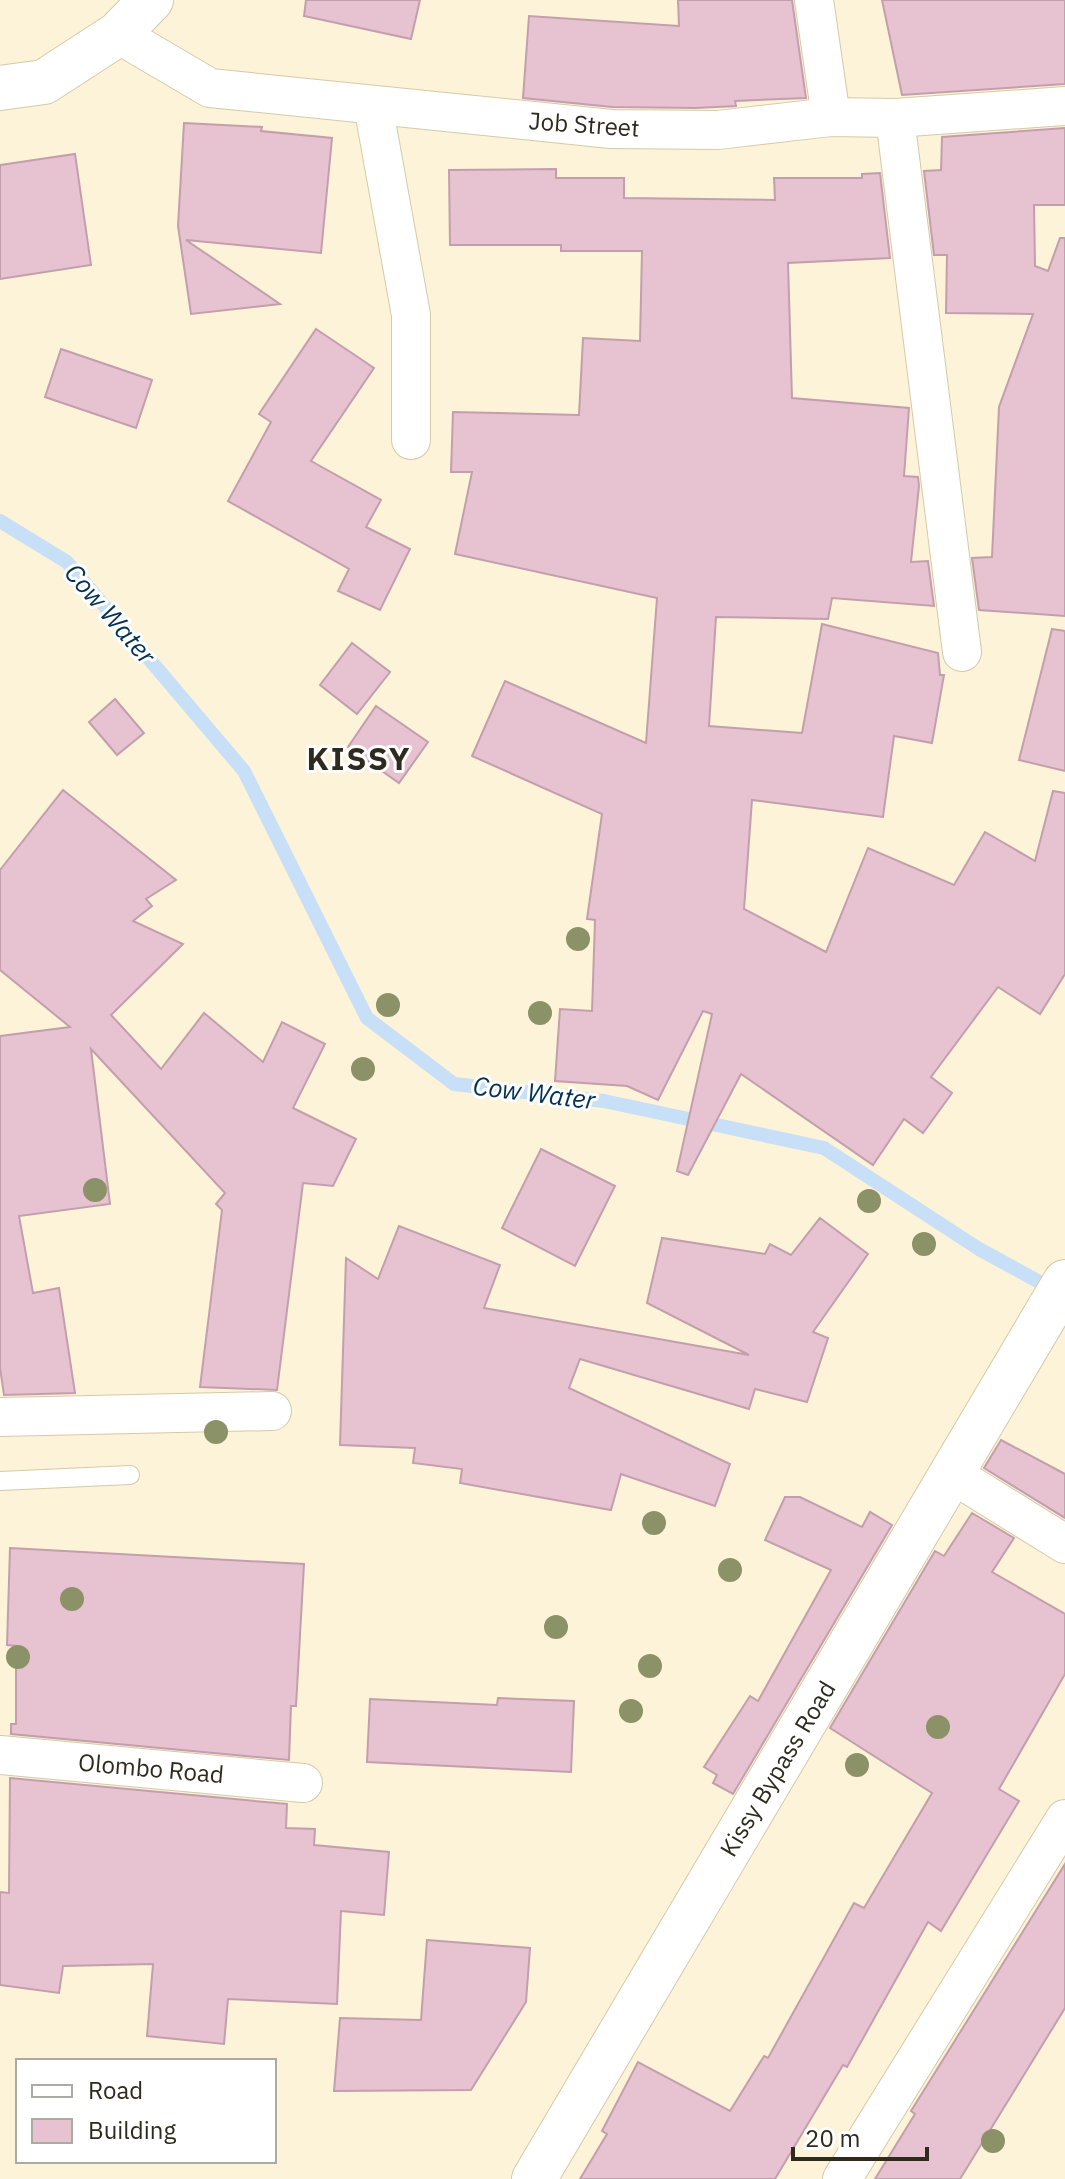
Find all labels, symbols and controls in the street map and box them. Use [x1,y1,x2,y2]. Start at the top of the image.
street label: Job Street [528,104,641,144]
water label: Cow Water [58,556,165,672]
district label: KISSY [306,737,412,779]
water label: Cow Water [471,1068,599,1117]
street label: Kissy Bypass Road [712,1675,842,1862]
street label: Olombo Road [77,1746,225,1790]
legend [16,2059,276,2163]
text: Road [88,2074,143,2106]
scale bar [793,2111,927,2161]
text: Building [88,2114,176,2146]
text: 20 m [805,2122,860,2154]

